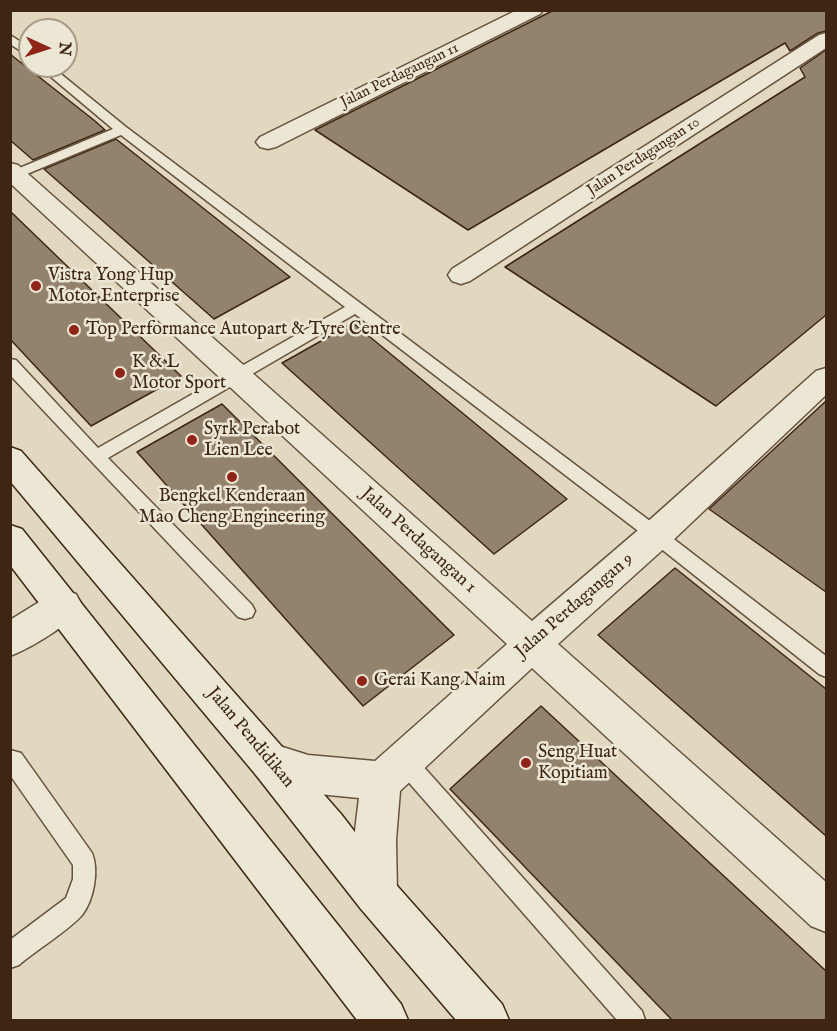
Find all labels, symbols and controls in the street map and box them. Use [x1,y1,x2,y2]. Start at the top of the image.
north arrow [18,18,78,78]
street label: Jalan Perdagangan 11 [338,40,462,112]
text: N [54,41,74,56]
street label: Jalan Perdagangan 10 [584,114,704,200]
place label: Vistra Yong Hup Motor Enterprise [48,265,180,308]
marker: Vistra Yong Hup Motor Enterprise [29,279,43,293]
place label: Top Performance Autopart & Tyre Centre [86,319,400,341]
marker: Top Performance Autopart & Tyre Centre [67,323,81,337]
place label: K & L Motor Sport [132,352,226,394]
marker: K & L Motor Sport [113,366,127,380]
place label: Syrk Perabot Lien Lee [204,419,300,462]
marker: Syrk Perabot Lien Lee [185,433,199,447]
marker: Bengkel Kenderaan Mao Cheng Engineering [225,470,239,484]
street label: Jalan Perdagangan 1 [356,483,480,599]
place label: Bengkel Kenderaan Mao Cheng Engineering [139,486,325,528]
street label: Jalan Perdagangan 9 [512,549,638,663]
place label: Gerai Kang Naim [374,670,505,692]
marker: Gerai Kang Naim [355,674,369,688]
street label: Jalan Pendidikan [202,683,298,793]
place label: Seng Huat Kopitiam [538,742,617,784]
marker: Seng Huat Kopitiam [519,756,533,770]

